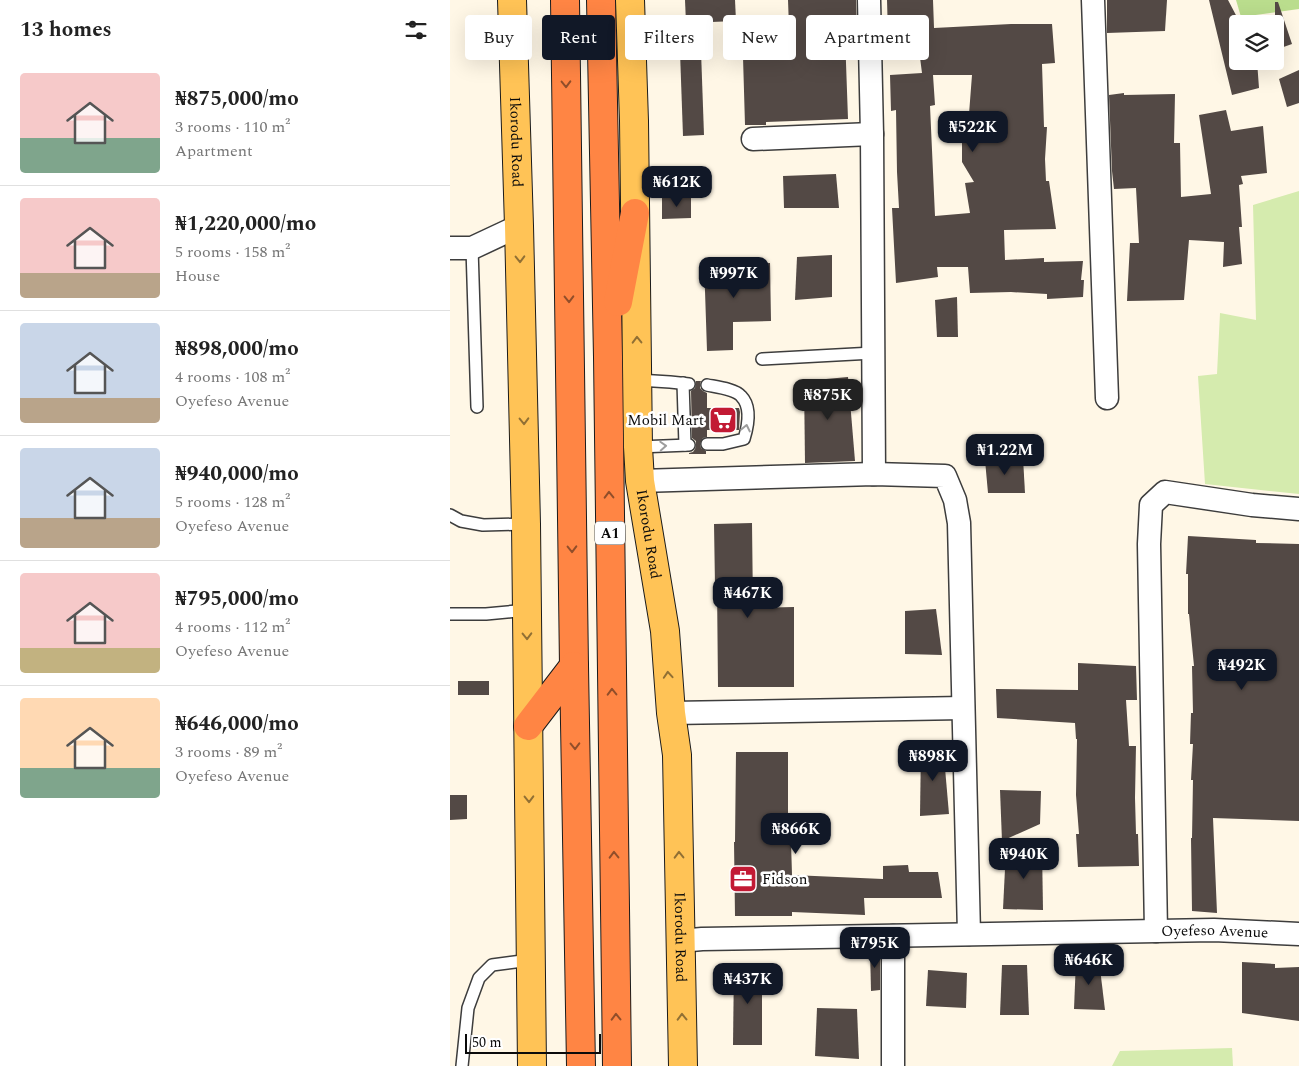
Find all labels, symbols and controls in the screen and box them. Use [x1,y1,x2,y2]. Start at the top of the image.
text: 13 homes [20,14,112,46]
chip: Buy [465,15,532,60]
chip: Rent [542,15,615,60]
chip: Filters [625,15,713,60]
chip: New [723,15,796,60]
chip: Apartment [806,15,929,60]
map controls [1229,15,1284,70]
button: layers [1229,15,1284,70]
icon: filters [402,16,430,44]
one-way arrow [561,80,571,88]
text: ₦875,000/mo [175,83,299,115]
icon: home [60,93,120,153]
street label: Ikorodu Road [503,96,529,188]
pin: ₦522K [938,110,1008,153]
text: 3 rooms · 110 m² [175,115,290,139]
text: ₦522K [949,115,997,139]
text: Apartment [175,139,253,163]
pin: ₦612K [642,166,712,208]
text: ₦612K [653,170,701,194]
text: ₦1,220,000/mo [175,208,316,240]
icon: home [60,218,120,278]
text: 5 rooms · 158 m² [175,240,290,264]
one-way arrow [515,255,525,263]
pin: ₦997K [699,256,769,299]
text: ₦997K [710,261,758,285]
text: House [175,264,220,288]
one-way arrow [564,295,574,303]
text: ₦898,000/mo [175,333,299,365]
one-way arrow [632,336,642,344]
icon: home [60,343,120,403]
text: 4 rooms · 108 m² [175,365,290,389]
pin: ₦875K [793,378,863,421]
text: ₦875K [804,383,852,407]
text: Oyefeso Avenue [175,389,289,413]
supermarket icon: Mobil Mart [708,405,738,435]
place label: Mobil Mart [627,409,704,432]
one-way arrow [519,418,529,425]
one-way arrow [740,424,751,433]
pin: ₦1.22M [964,434,1046,476]
text: ₦1.22M [977,438,1033,462]
one-way arrow [660,440,668,451]
text: ₦940,000/mo [175,458,299,490]
icon: home [60,468,120,528]
street label: Ikorodu Road [630,488,668,581]
text: 5 rooms · 128 m² [175,490,290,514]
one-way arrow [604,491,614,498]
text: Oyefeso Avenue [175,514,289,538]
road number: A1 [595,522,625,544]
one-way arrow [567,545,577,553]
pin: ₦467K [713,576,783,619]
text: ₦467K [724,581,772,605]
text: ₦795,000/mo [175,583,299,615]
icon: home [60,593,120,653]
text: 4 rooms · 112 m² [175,615,290,639]
one-way arrow [522,632,532,640]
text: Oyefeso Avenue [175,639,289,663]
pin: ₦492K [1207,648,1277,691]
text: ₦492K [1218,653,1266,677]
one-way arrow [663,671,674,679]
one-way arrow [607,688,617,696]
text: ₦646,000/mo [175,708,299,740]
icon: home [60,718,120,778]
text: 3 rooms · 89 m² [175,740,282,764]
pin: ₦898K [898,740,968,782]
one-way arrow [570,742,580,750]
text: ₦898K [909,744,957,768]
text: Oyefeso Avenue [175,764,289,788]
one-way arrow [524,795,534,803]
pin: ₦866K [761,812,831,855]
text: ₦866K [772,817,820,841]
pin: ₦940K [989,838,1059,880]
text: ₦940K [1000,842,1048,866]
one-way arrow [609,851,619,858]
one-way arrow [673,851,684,859]
office icon: Fidson [728,864,758,894]
place label: Fidson [762,868,808,891]
street label: Ikorodu Road [668,892,693,983]
street label: Oyefeso Avenue [1161,918,1269,944]
pin: ₦795K [840,926,910,969]
text: ₦795K [851,931,899,955]
pin: ₦646K [1054,944,1124,986]
text: ₦646K [1065,948,1113,972]
pin: ₦437K [713,962,783,1005]
text: ₦437K [724,967,772,991]
one-way arrow [611,1013,621,1021]
one-way arrow [677,1013,687,1021]
scale bar [465,1031,601,1054]
text: 50 m [472,1032,502,1053]

